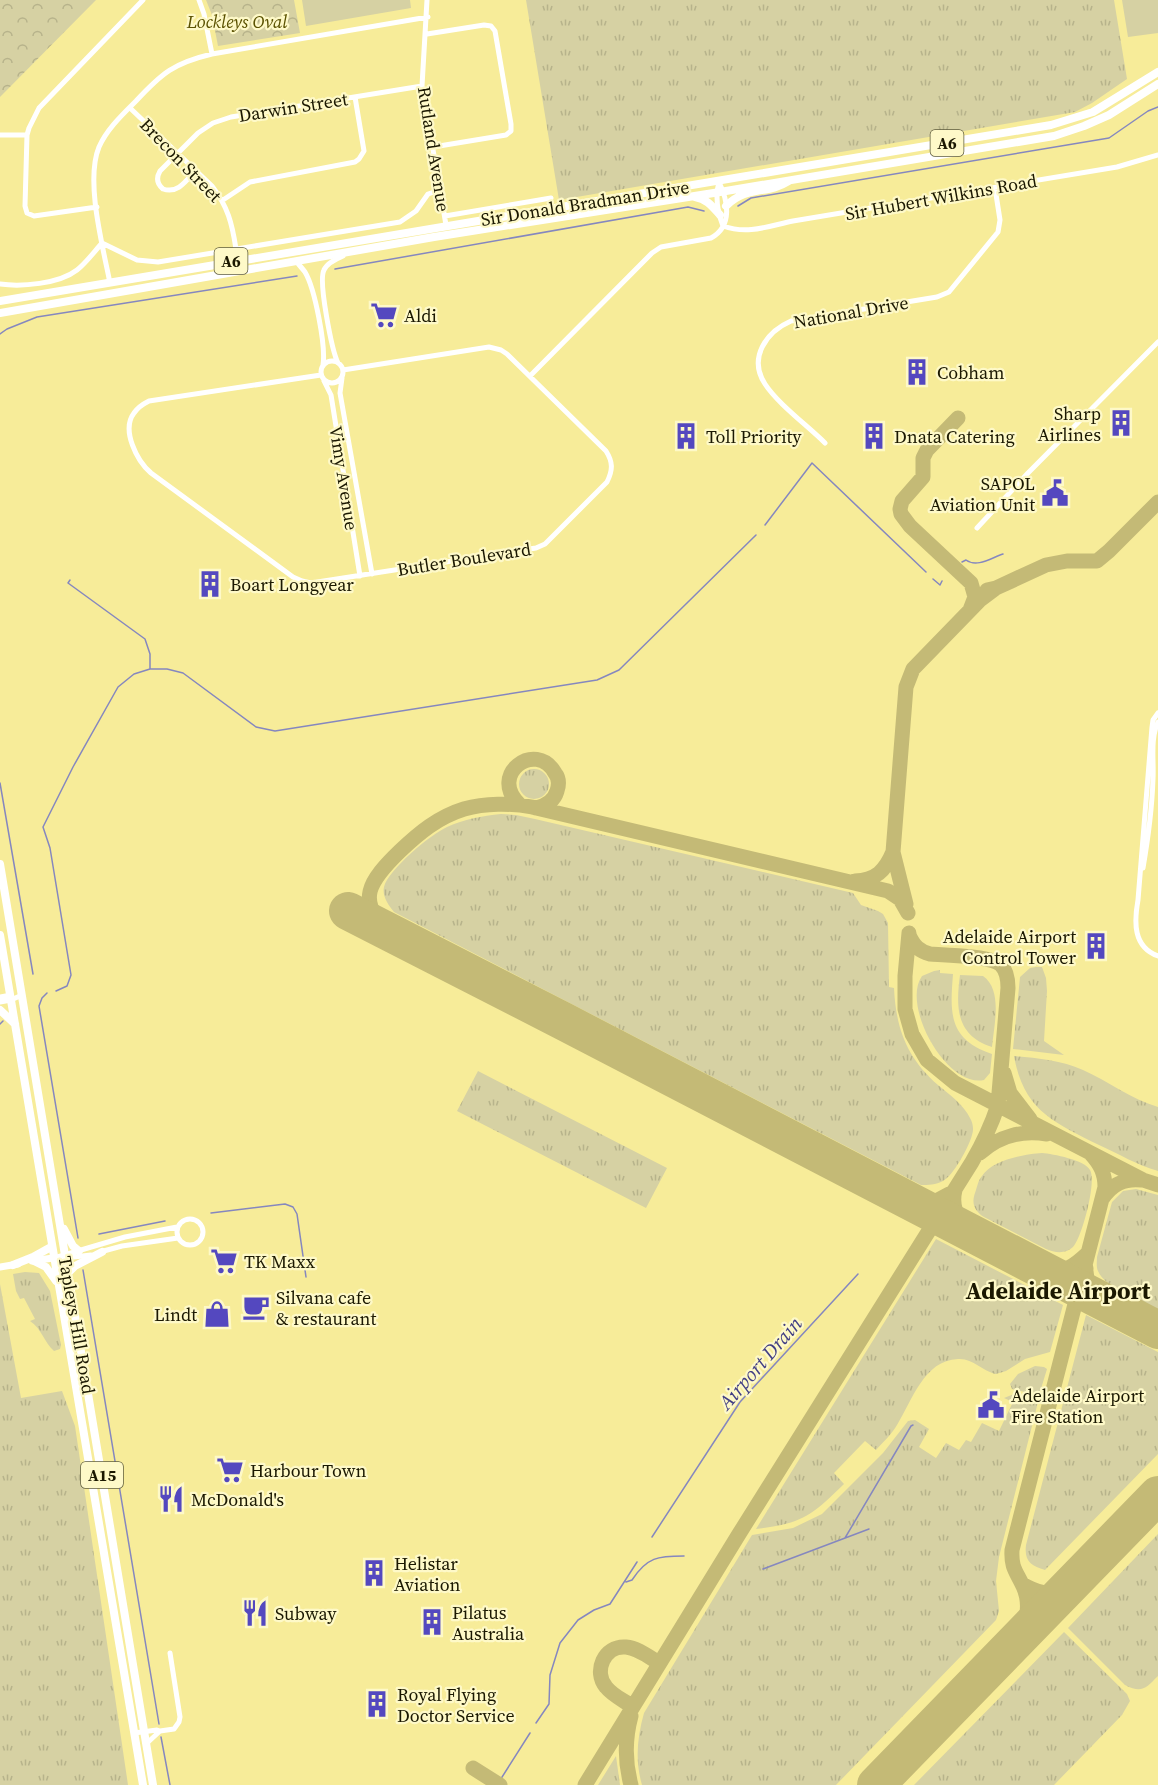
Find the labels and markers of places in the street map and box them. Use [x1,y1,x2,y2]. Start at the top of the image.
supermarket icon: Aldi [369,300,399,330]
place label: Aldi [404,303,437,328]
building icon: Cobham [902,357,932,387]
place label: Cobham [937,360,1004,385]
place label: Sharp Airlines [1038,401,1101,447]
building icon: Sharp Airlines [1106,408,1136,438]
building icon: Toll Priority [671,421,701,451]
building icon: Dnata Catering [859,421,889,451]
place label: Toll Priority [706,424,802,449]
place label: Dnata Catering [894,424,1015,449]
place label: SAPOL Aviation Unit [930,471,1035,517]
public building icon: SAPOL Aviation Unit [1040,478,1070,508]
building icon: Boart Longyear [195,569,225,599]
place label: Boart Longyear [230,572,354,597]
place label: Adelaide Airport Control Tower [943,924,1076,970]
building icon: Adelaide Airport Control Tower [1081,931,1111,961]
supermarket icon: TK Maxx [209,1246,239,1276]
place label: TK Maxx [244,1249,316,1274]
place label: Silvana cafe & restaurant [276,1285,376,1331]
cafe icon: Silvana cafe & restaurant [241,1292,271,1322]
shop icon: Lindt [202,1299,232,1329]
place label: Lindt [154,1302,197,1327]
place label: Adelaide Airport Fire Station [1011,1383,1144,1429]
public building icon: Adelaide Airport Fire Station [976,1390,1006,1420]
supermarket icon: Harbour Town [215,1455,245,1485]
place label: Harbour Town [250,1458,367,1483]
restaurant icon: McDonald's [156,1484,186,1514]
place label: McDonald's [191,1487,284,1512]
place label: Helistar Aviation [394,1551,461,1597]
building icon: Helistar Aviation [359,1558,389,1588]
restaurant icon: Subway [240,1598,270,1628]
place label: Pilatus Australia [452,1600,525,1646]
place label: Subway [275,1601,337,1626]
building icon: Pilatus Australia [417,1607,447,1637]
place label: Royal Flying Doctor Service [397,1682,515,1728]
building icon: Royal Flying Doctor Service [362,1689,392,1719]

